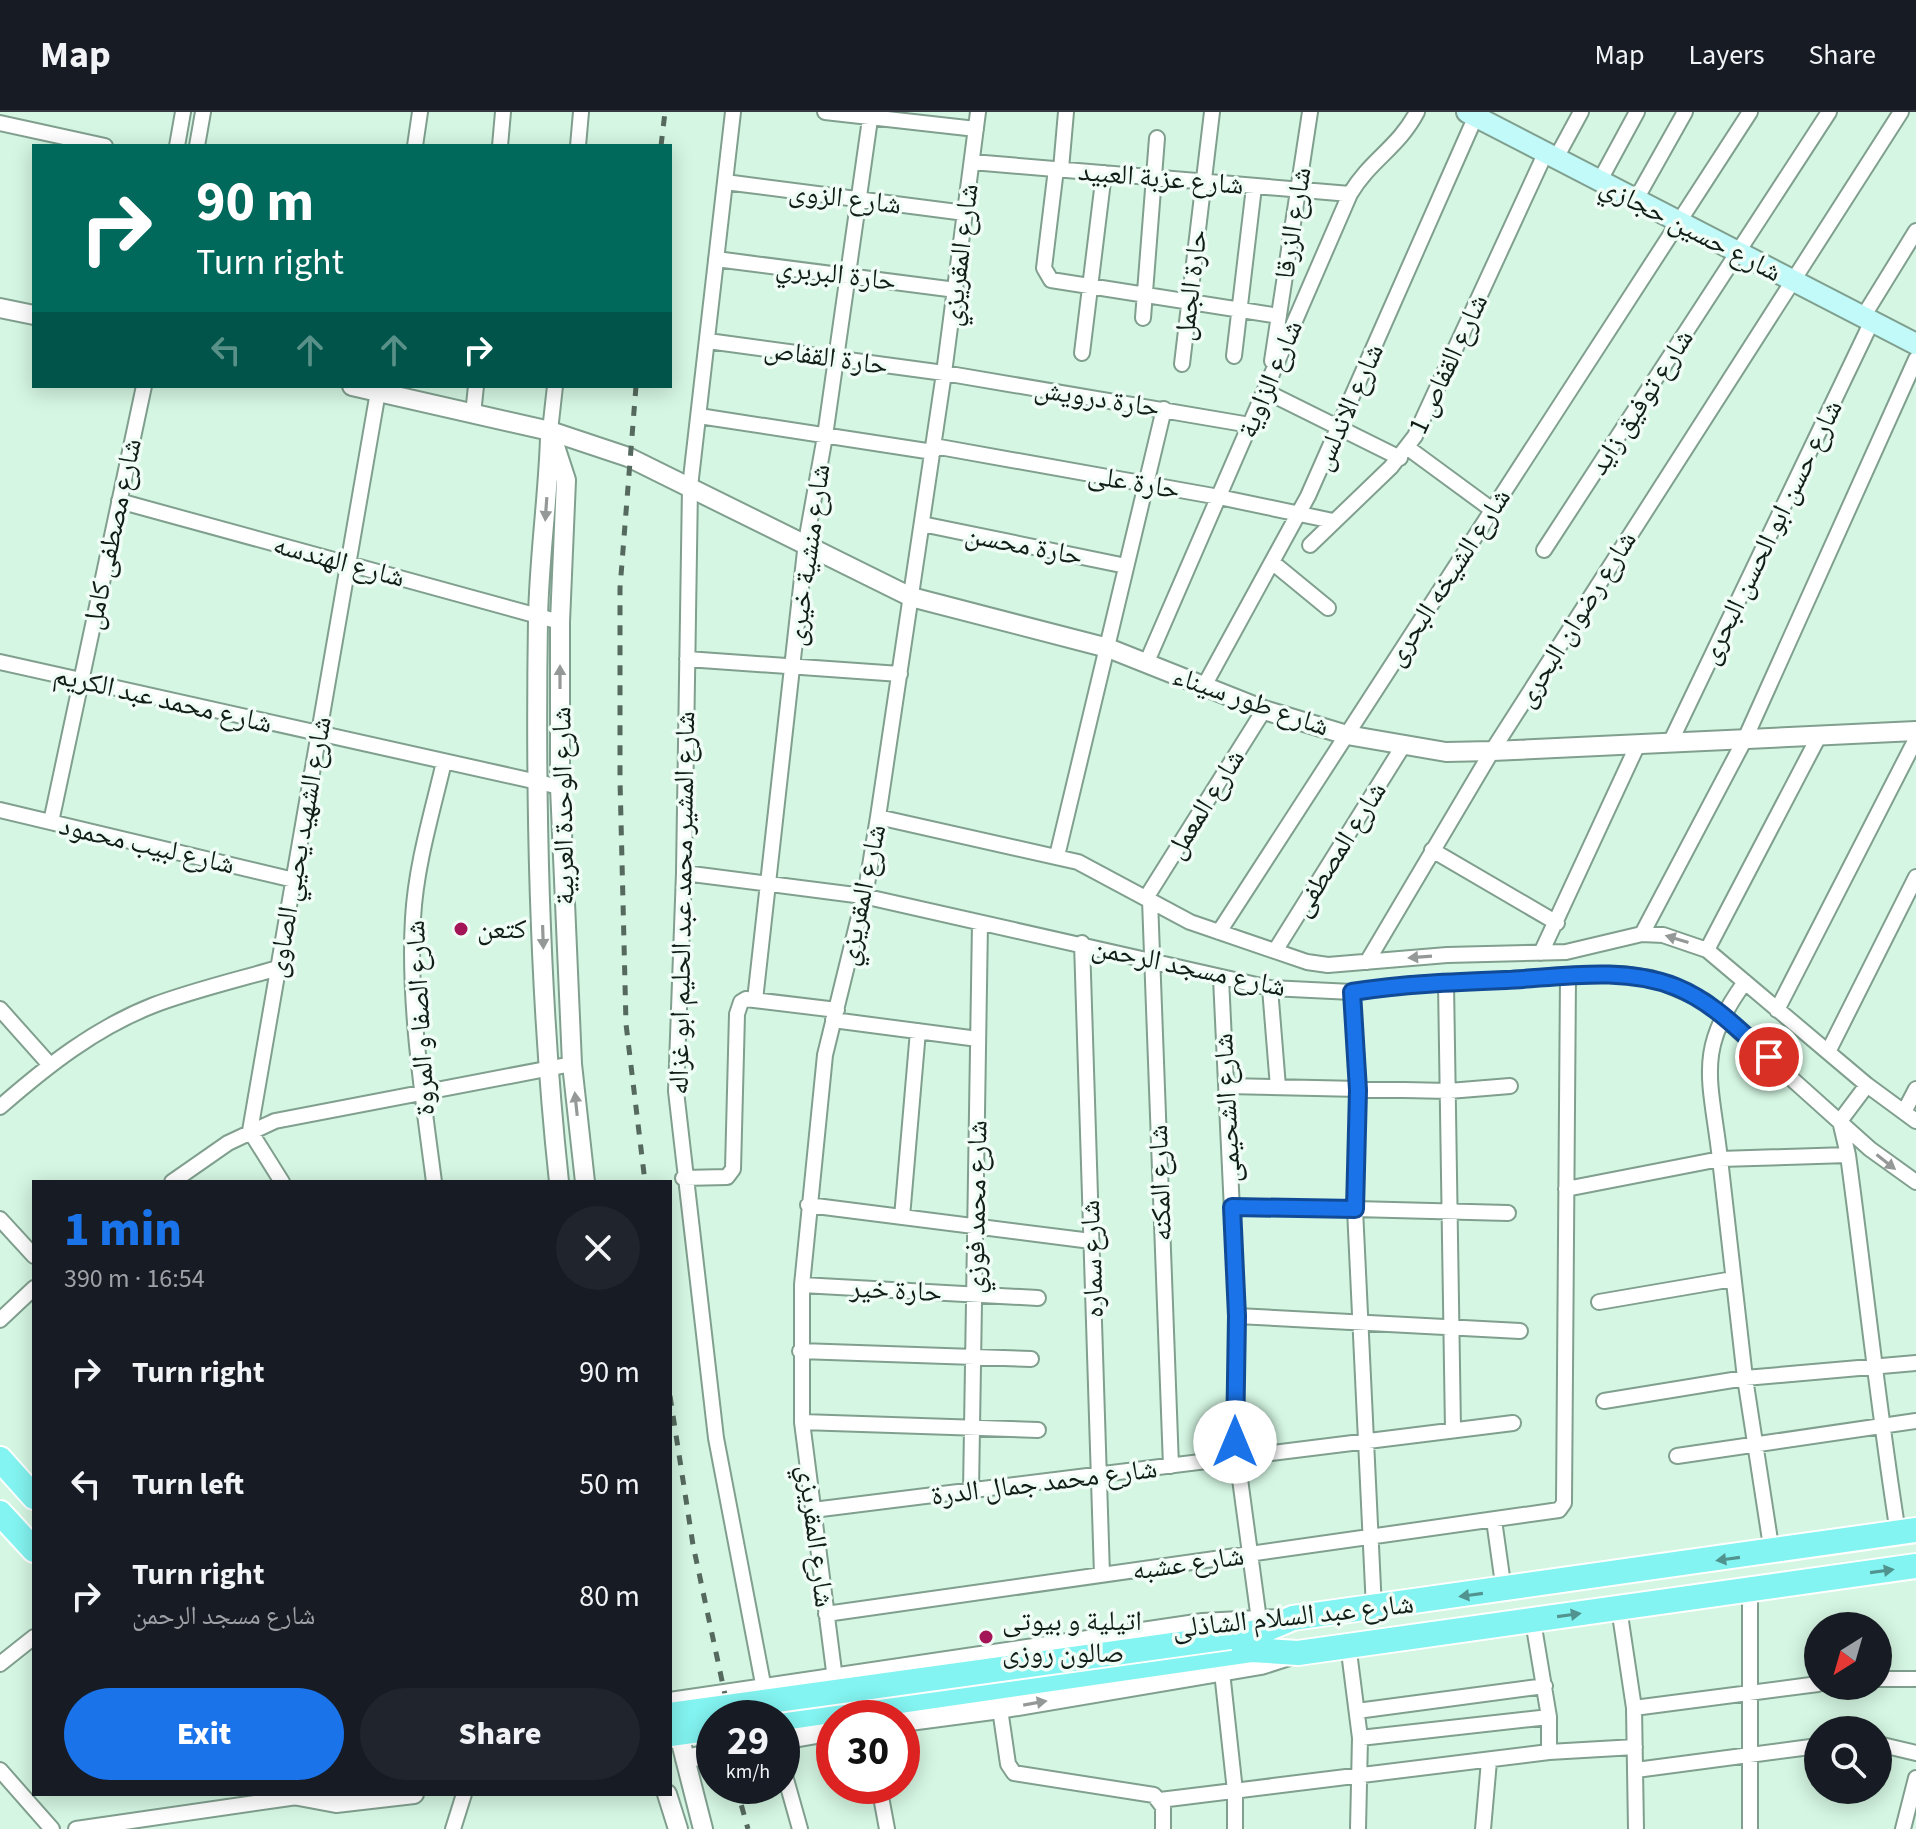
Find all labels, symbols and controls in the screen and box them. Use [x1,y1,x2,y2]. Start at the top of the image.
text: Map [40,28,111,82]
text: Map [1594,35,1644,75]
text: Layers [1688,35,1764,75]
text: Share [1808,35,1876,75]
street label: شارع عزبة العبيد [1077,151,1245,205]
text: 90 m [196,163,314,242]
street label: شارع الزرقا [1264,164,1322,282]
street label: شارع حسين حجازي [1592,166,1789,294]
street label: شارع الزوى [786,171,904,225]
icon: right [64,176,168,280]
street label: شارع المقريزي [931,181,991,329]
street label: حارة الجمل [1164,227,1218,343]
text: Turn right [196,237,344,288]
street label: حارة البربري [773,247,899,303]
street label: شارع القفاص 1 [1398,287,1498,441]
street label: شارع الزاوية [1227,314,1313,444]
street label: شارع توفيق زايد [1579,321,1703,483]
icon: left [204,328,248,372]
icon: ahead [288,328,332,372]
icon: ahead [372,328,416,372]
icon: right [456,328,500,372]
street label: حارة القفاص [761,329,891,385]
street label: شارع الاندلس [1302,337,1394,477]
street label: حارة درويش [1031,368,1163,428]
street label: شارع حسن ابو الحسن البحرى [1689,393,1853,671]
street label: شارع مصطفى كامل [72,435,152,633]
street label: حارة على [1085,454,1183,510]
street label: شارع منشية خيرى [775,462,841,648]
street label: شارع الشيخه البحرى [1375,480,1521,674]
one-way arrow [539,497,552,522]
street label: حارة محسن [962,514,1086,576]
street label: شارع رضوان البحرى [1506,523,1646,715]
street label: شارع الهندسه [269,524,409,598]
street label: شارع محمد عبد الكريم [50,654,276,744]
street label: شارع طور سيناء [1168,656,1334,746]
one-way arrow [554,664,566,689]
street label: شارع الوحدة العربية [541,706,585,906]
street label: شارع المشير محمد عبد الحليم ابو غزاله [659,711,705,1095]
street label: شارع الشهيد يحيي الصاوى [256,713,344,981]
street label: شارع المعمل [1156,741,1254,867]
street label: شارع المصطفى [1282,774,1396,924]
street label: شارع لبيب محمود [55,805,239,885]
street label: شارع المقريزي [828,821,899,970]
place label: كتعن [477,909,527,949]
street label: شارع الصفا و المروة [395,919,445,1117]
marker: كتعن [452,920,470,938]
one-way arrow [536,925,549,950]
street label: شارع مسجد الرحمن [1088,927,1290,1007]
one-way arrow [1665,933,1689,945]
one-way arrow [1407,950,1432,963]
pin [1735,1023,1803,1091]
street label: شارع الشحيمى [1203,1032,1251,1184]
icon: arrive [1747,1035,1791,1079]
one-way arrow [569,1092,582,1117]
street label: شارع محمد فوزي [954,1120,1000,1294]
street label: شارع المكنه [1138,1124,1182,1242]
one-way arrow [1876,1153,1896,1170]
text: 1 min [64,1196,182,1264]
street label: شارع سماره [1070,1199,1114,1319]
button: close [556,1206,640,1290]
text: 390 m · 16:54 [64,1260,205,1297]
street label: حارة خير [848,1268,943,1312]
icon: right [64,1350,108,1394]
text: Turn right [132,1351,264,1394]
text: 90 m [579,1351,640,1394]
position arrow [1193,1400,1277,1484]
street label: شارع محمد جمال الدرة [929,1448,1159,1516]
icon: left [64,1462,108,1506]
street label: شارع المقريزي [785,1462,845,1610]
text: Turn left [132,1463,244,1506]
text: 50 m [579,1463,640,1506]
street label: شارع عشبه [1130,1535,1246,1591]
text: Turn right [132,1553,264,1596]
one-way arrow [1715,1553,1740,1566]
one-way arrow [1870,1564,1895,1577]
icon: right [64,1574,108,1618]
text: 80 m [579,1575,640,1618]
street label: شارع عبد السلام الشاذلى [1170,1583,1416,1649]
one-way arrow [1458,1589,1483,1602]
text: شارع مسجد الرحمن [132,1597,315,1634]
place label: اتيلية و بيوتى صالون روزى [1002,1601,1142,1673]
one-way arrow [1557,1609,1582,1622]
north arrow [1804,1612,1892,1700]
map controls [1804,1612,1892,1804]
marker: اتيلية و بيوتى صالون روزى [977,1628,995,1646]
button: Exit [64,1688,344,1780]
button: Share [360,1688,640,1780]
one-way arrow [1023,1697,1048,1709]
speed limit sign: 30 [816,1700,920,1804]
text: 29 [727,1713,769,1770]
button: search [1804,1716,1892,1804]
text: km/h [726,1758,770,1786]

